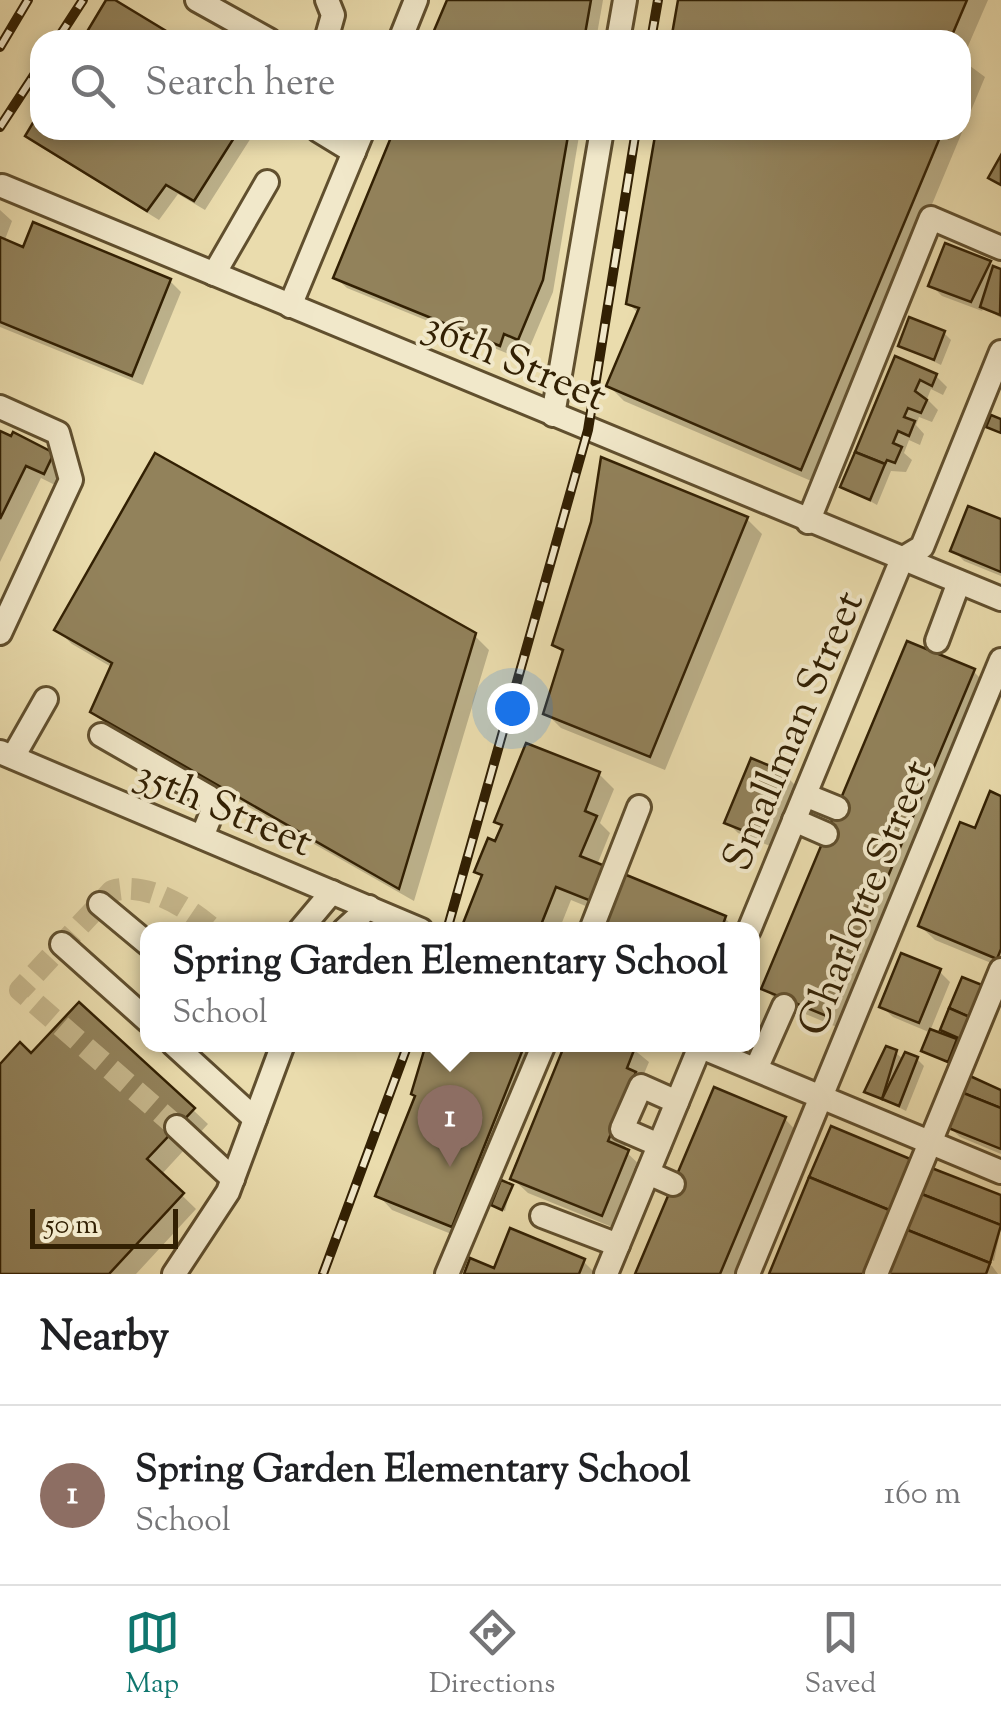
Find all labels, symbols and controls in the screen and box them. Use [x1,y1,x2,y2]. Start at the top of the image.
search box [30,30,971,140]
icon: search [65,58,120,113]
text: Search here [145,58,336,112]
street label: 36th Street [413,298,615,429]
street label: Smallman Street [710,583,882,881]
your location [487,683,538,734]
street label: 35th Street [125,746,321,875]
street label: Charlotte Street [785,752,950,1046]
popup [140,922,760,1052]
text: Spring Garden Elementary School [172,937,728,991]
text: School [172,991,268,1037]
pin: 1 [418,1084,482,1167]
scale bar [30,1204,178,1248]
text: 50 m [45,1206,99,1246]
text: Nearby [40,1309,169,1369]
text: Spring Garden Elementary School [135,1445,691,1499]
text: 1 [67,1472,78,1518]
text: 160 m [884,1472,961,1518]
text: School [135,1499,231,1545]
tab: Map [125,1605,180,1705]
tab: Directions [429,1605,555,1705]
tab: Saved [804,1605,876,1705]

